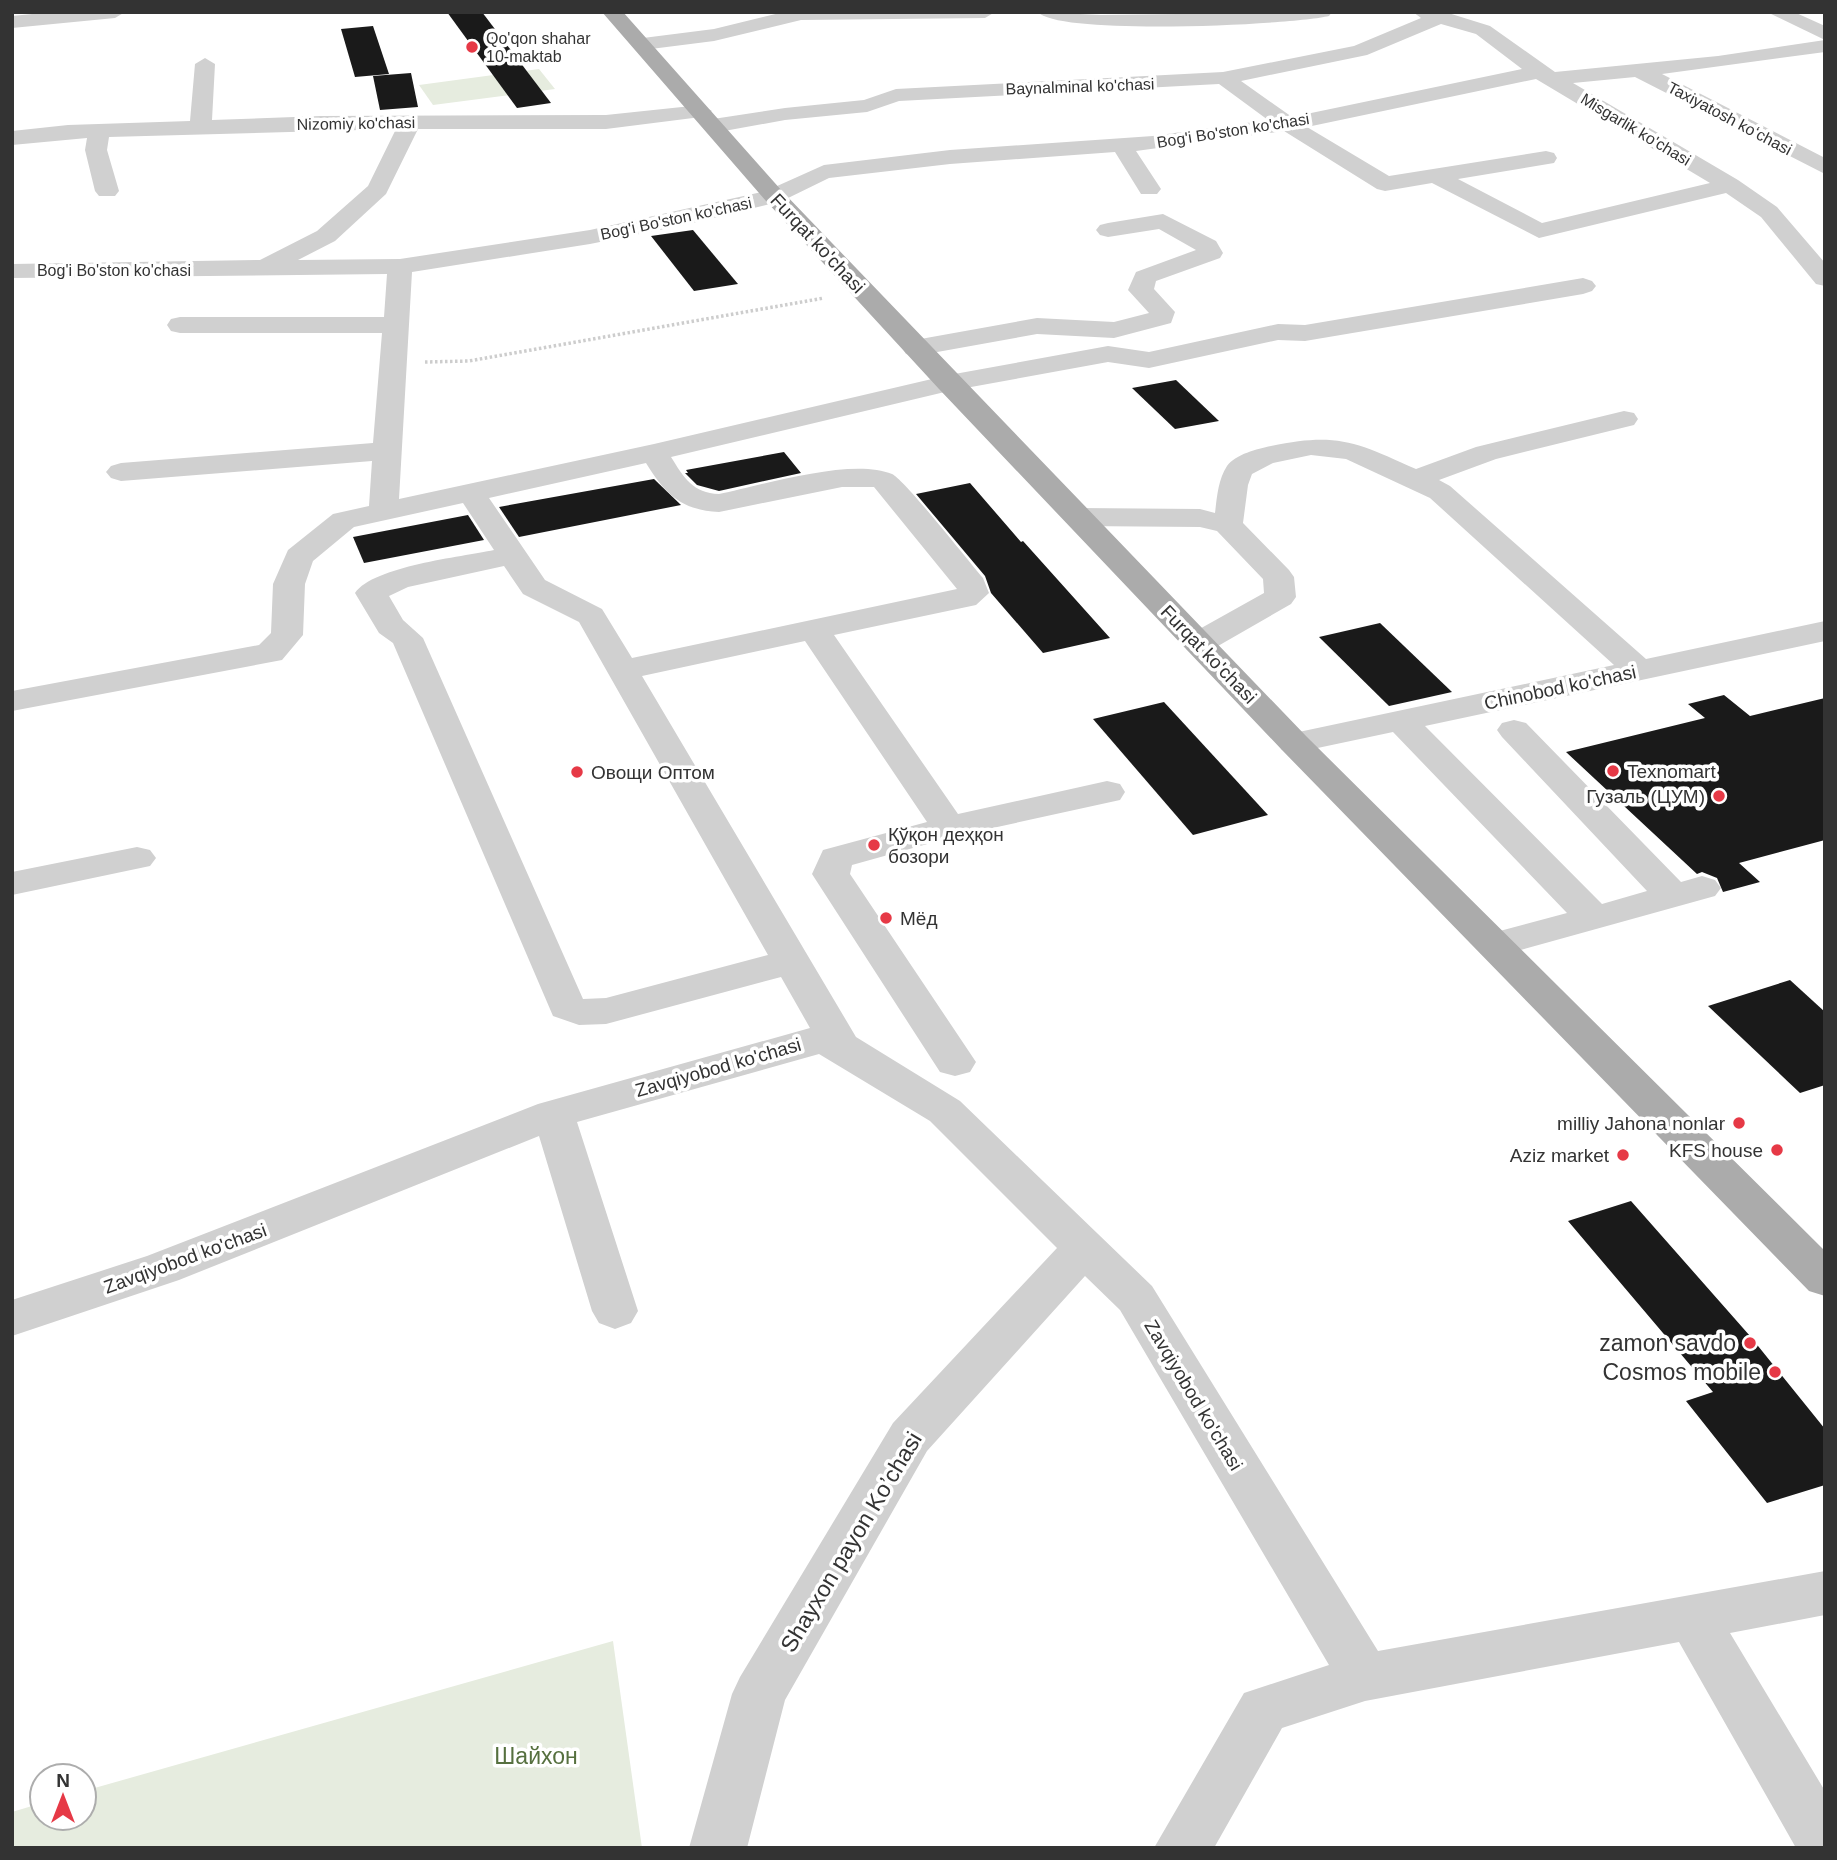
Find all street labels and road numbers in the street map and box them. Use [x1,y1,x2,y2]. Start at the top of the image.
street label: Baynalminal ko'chasi [1005,75,1155,98]
street label: Taxiyatosh koʻchasi [1665,79,1795,158]
street label: Misgarlik ko'chasi [1578,90,1694,169]
street label: Bog'i Bo'ston ko'chasi [1156,110,1311,151]
street label: Nizomiy ko'chasi [297,114,415,133]
street label: Furqat ko'chasi [766,189,869,297]
street label: Bog'i Bo'ston ko'chasi [599,194,753,243]
street label: Bog'i Bo'ston ko'chasi [37,262,191,279]
street label: Furqat ko'chasi [1157,601,1261,708]
street label: Chinobod ko'chasi [1482,661,1638,714]
street label: Zavqiyobod ko'chasi [633,1034,803,1101]
street label: Zavqiyobod ko'chasi [101,1219,269,1298]
street label: Zavqiyobod ko'chasi [1140,1316,1247,1474]
street label: Shayxon payon Ko’chasi [775,1427,927,1657]

